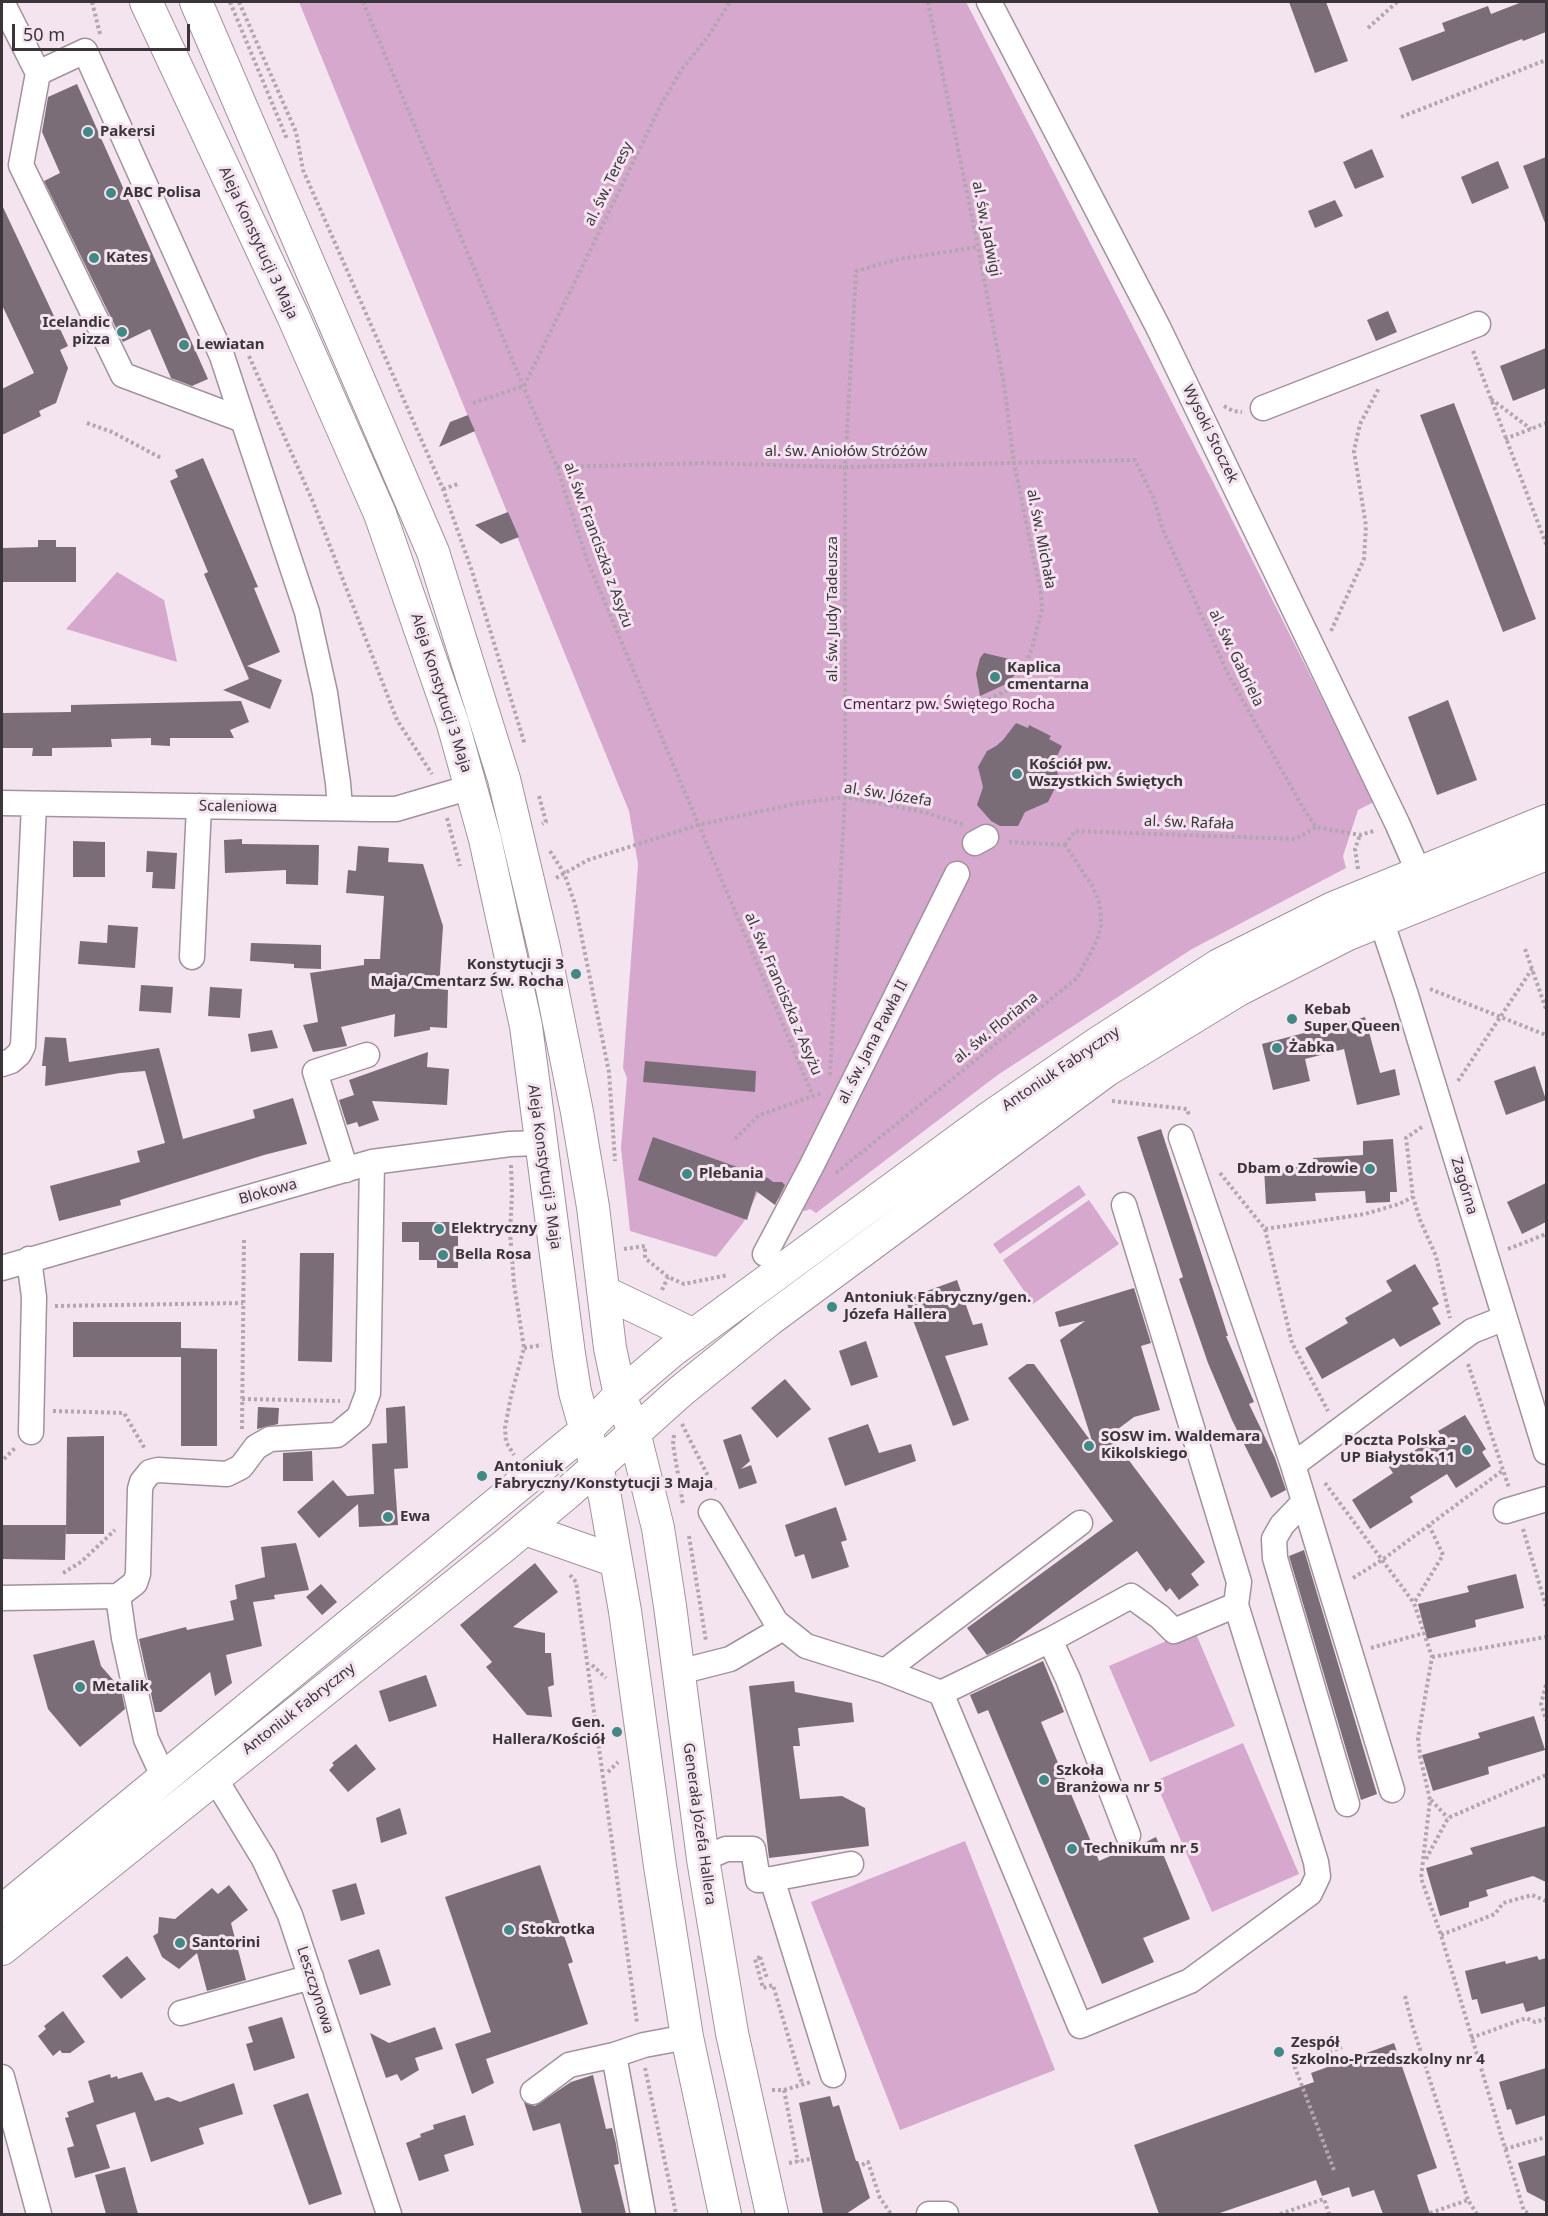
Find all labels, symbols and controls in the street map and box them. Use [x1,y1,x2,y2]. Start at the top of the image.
scale bar [15,12,194,50]
text: 50 m [23,22,65,46]
place label: Pakersi [100,123,155,141]
marker: Pakersi [81,125,95,139]
street label: al. św. Teresy [581,139,637,229]
street label: Aleja Konstytucji 3 Maja [215,164,301,322]
street label: al. św. Jadwigi [968,180,1004,278]
place label: ABC Polisa [123,184,201,202]
marker: ABC Polisa [104,186,118,200]
place label: Kates [106,249,148,267]
marker: Kates [87,251,101,265]
place label: Icelandic pizza [43,314,110,349]
marker: Icelandic pizza [115,325,129,339]
place label: Lewiatan [196,336,265,354]
marker: Lewiatan [177,338,191,352]
street label: Wysoki Stoczek [1178,382,1242,486]
street label: al. św. Aniołów Stróżów [765,443,927,461]
street label: al. św. Franciszka z Asyżu [560,460,636,630]
street label: al. św. Michała [1023,488,1059,590]
street label: al. św. Judy Tadeusza [824,536,842,682]
street label: al. św. Gabriela [1205,606,1267,710]
street label: Aleja Konstytucji 3 Maja [407,611,475,775]
place label: Kaplica cmentarna [1007,659,1089,694]
marker: Kaplica cmentarna [988,670,1002,684]
park label: Cmentarz pw. Świętego Rocha [843,696,1055,714]
place label: Kościół pw. Wszystkich Świętych [1029,756,1183,791]
marker: Kościół pw. Wszystkich Świętych [1010,767,1024,781]
street label: al. św. Józefa [843,779,933,811]
street label: Scaleniowa [199,797,277,817]
street label: al. św. Rafała [1144,812,1234,834]
street label: al. św. Franciszka z Asyżu [740,910,826,1078]
place label: Konstytucji 3 Maja/Cmentarz Św. Rocha [370,956,564,991]
marker: Konstytucji 3 Maja/Cmentarz Św. Rocha [569,967,583,981]
street label: al. św. Jana Pawła II [834,977,912,1107]
street label: al. św. Floriana [950,988,1042,1068]
place label: Kebab Super Queen [1304,1001,1400,1036]
marker: Kebab Super Queen [1285,1012,1299,1026]
street label: Antoniuk Fabryczny [999,1023,1123,1115]
place label: Żabka [1289,1039,1334,1057]
marker: Żabka [1270,1041,1284,1055]
street label: Aleja Konstytucji 3 Maja [524,1083,564,1251]
street label: Zagórna [1447,1155,1481,1217]
place label: Dbam o Zdrowie [1237,1160,1358,1178]
marker: Dbam o Zdrowie [1363,1162,1377,1176]
place label: Plebania [699,1165,763,1183]
marker: Plebania [680,1167,694,1181]
street label: Blokowa [237,1175,299,1209]
place label: Elektryczny [451,1220,537,1238]
marker: Elektryczny [432,1222,446,1236]
place label: Bella Rosa [455,1246,531,1264]
marker: Bella Rosa [436,1248,450,1262]
place label: Antoniuk Fabryczny/gen. Józefa Hallera [844,1289,1031,1324]
marker: Antoniuk Fabryczny/gen. Józefa Hallera [825,1300,839,1314]
place label: SOSW im. Waldemara Kikolskiego [1101,1428,1260,1463]
place label: Poczta Polska - UP Białystok 11 [1340,1432,1455,1467]
marker: SOSW im. Waldemara Kikolskiego [1082,1439,1096,1453]
marker: Poczta Polska - UP Białystok 11 [1460,1443,1474,1457]
place label: Antoniuk Fabryczny/Konstytucji 3 Maja [494,1458,713,1493]
marker: Antoniuk Fabryczny/Konstytucji 3 Maja [475,1469,489,1483]
place label: Ewa [400,1508,430,1526]
marker: Ewa [381,1510,395,1524]
street label: Antoniuk Fabryczny [239,1659,359,1759]
place label: Metalik [92,1678,149,1696]
marker: Metalik [73,1680,87,1694]
place label: Gen. Hallera/Kościół [492,1714,605,1749]
marker: Gen. Hallera/Kościół [610,1725,624,1739]
street label: Generała Józefa Hallera [679,1742,719,1906]
place label: Szkoła Branżowa nr 5 [1056,1762,1162,1797]
marker: Szkoła Branżowa nr 5 [1037,1773,1051,1787]
place label: Technikum nr 5 [1084,1840,1199,1858]
marker: Technikum nr 5 [1065,1842,1079,1856]
place label: Stokrotka [521,1921,595,1939]
marker: Stokrotka [502,1923,516,1937]
place label: Santorini [192,1934,260,1952]
marker: Santorini [173,1936,187,1950]
street label: Leszczynowa [292,1944,338,2036]
place label: Zespół Szkolno-Przedszkolny nr 4 [1291,2034,1485,2069]
marker: Zespół Szkolno-Przedszkolny nr 4 [1272,2045,1286,2059]

